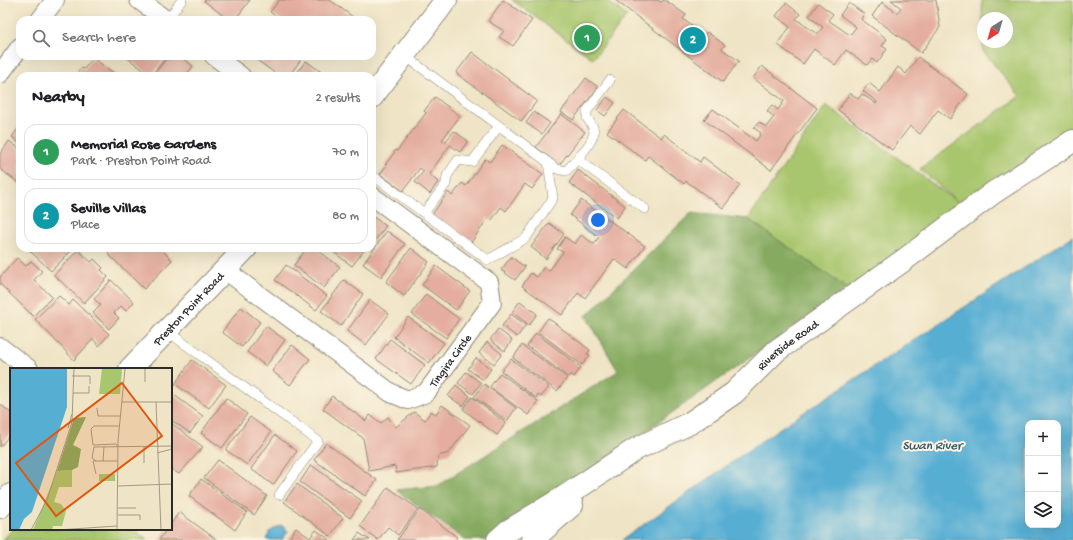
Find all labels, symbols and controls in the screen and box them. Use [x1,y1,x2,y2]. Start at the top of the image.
north arrow [977,12,1013,48]
search box [16,16,376,60]
pin: 1 [574,23,600,53]
pin: 2 [680,25,706,55]
icon: search [30,27,52,49]
text: Search here [62,29,136,47]
text: Nearby [32,88,85,108]
text: 2 results [315,91,360,106]
text: Memorial Rose Gardens [71,136,216,154]
text: 1 [43,145,49,160]
text: 70 m [333,145,359,160]
text: Park · Preston Point Road [71,154,210,169]
text: Seville Villas [71,200,146,218]
text: 2 [43,209,49,224]
text: 80 m [332,209,359,224]
your location [588,210,608,230]
text: Place [71,218,99,233]
street label: Preston Point Road [150,269,229,350]
street label: Riverside Road [755,317,823,374]
street label: Tingira Circle [427,331,476,391]
inset map [10,368,172,530]
map controls [1025,420,1061,528]
button: + [1025,420,1061,456]
water label: Swan River [902,439,964,454]
button: − [1025,456,1061,492]
button: layers [1025,492,1061,528]

